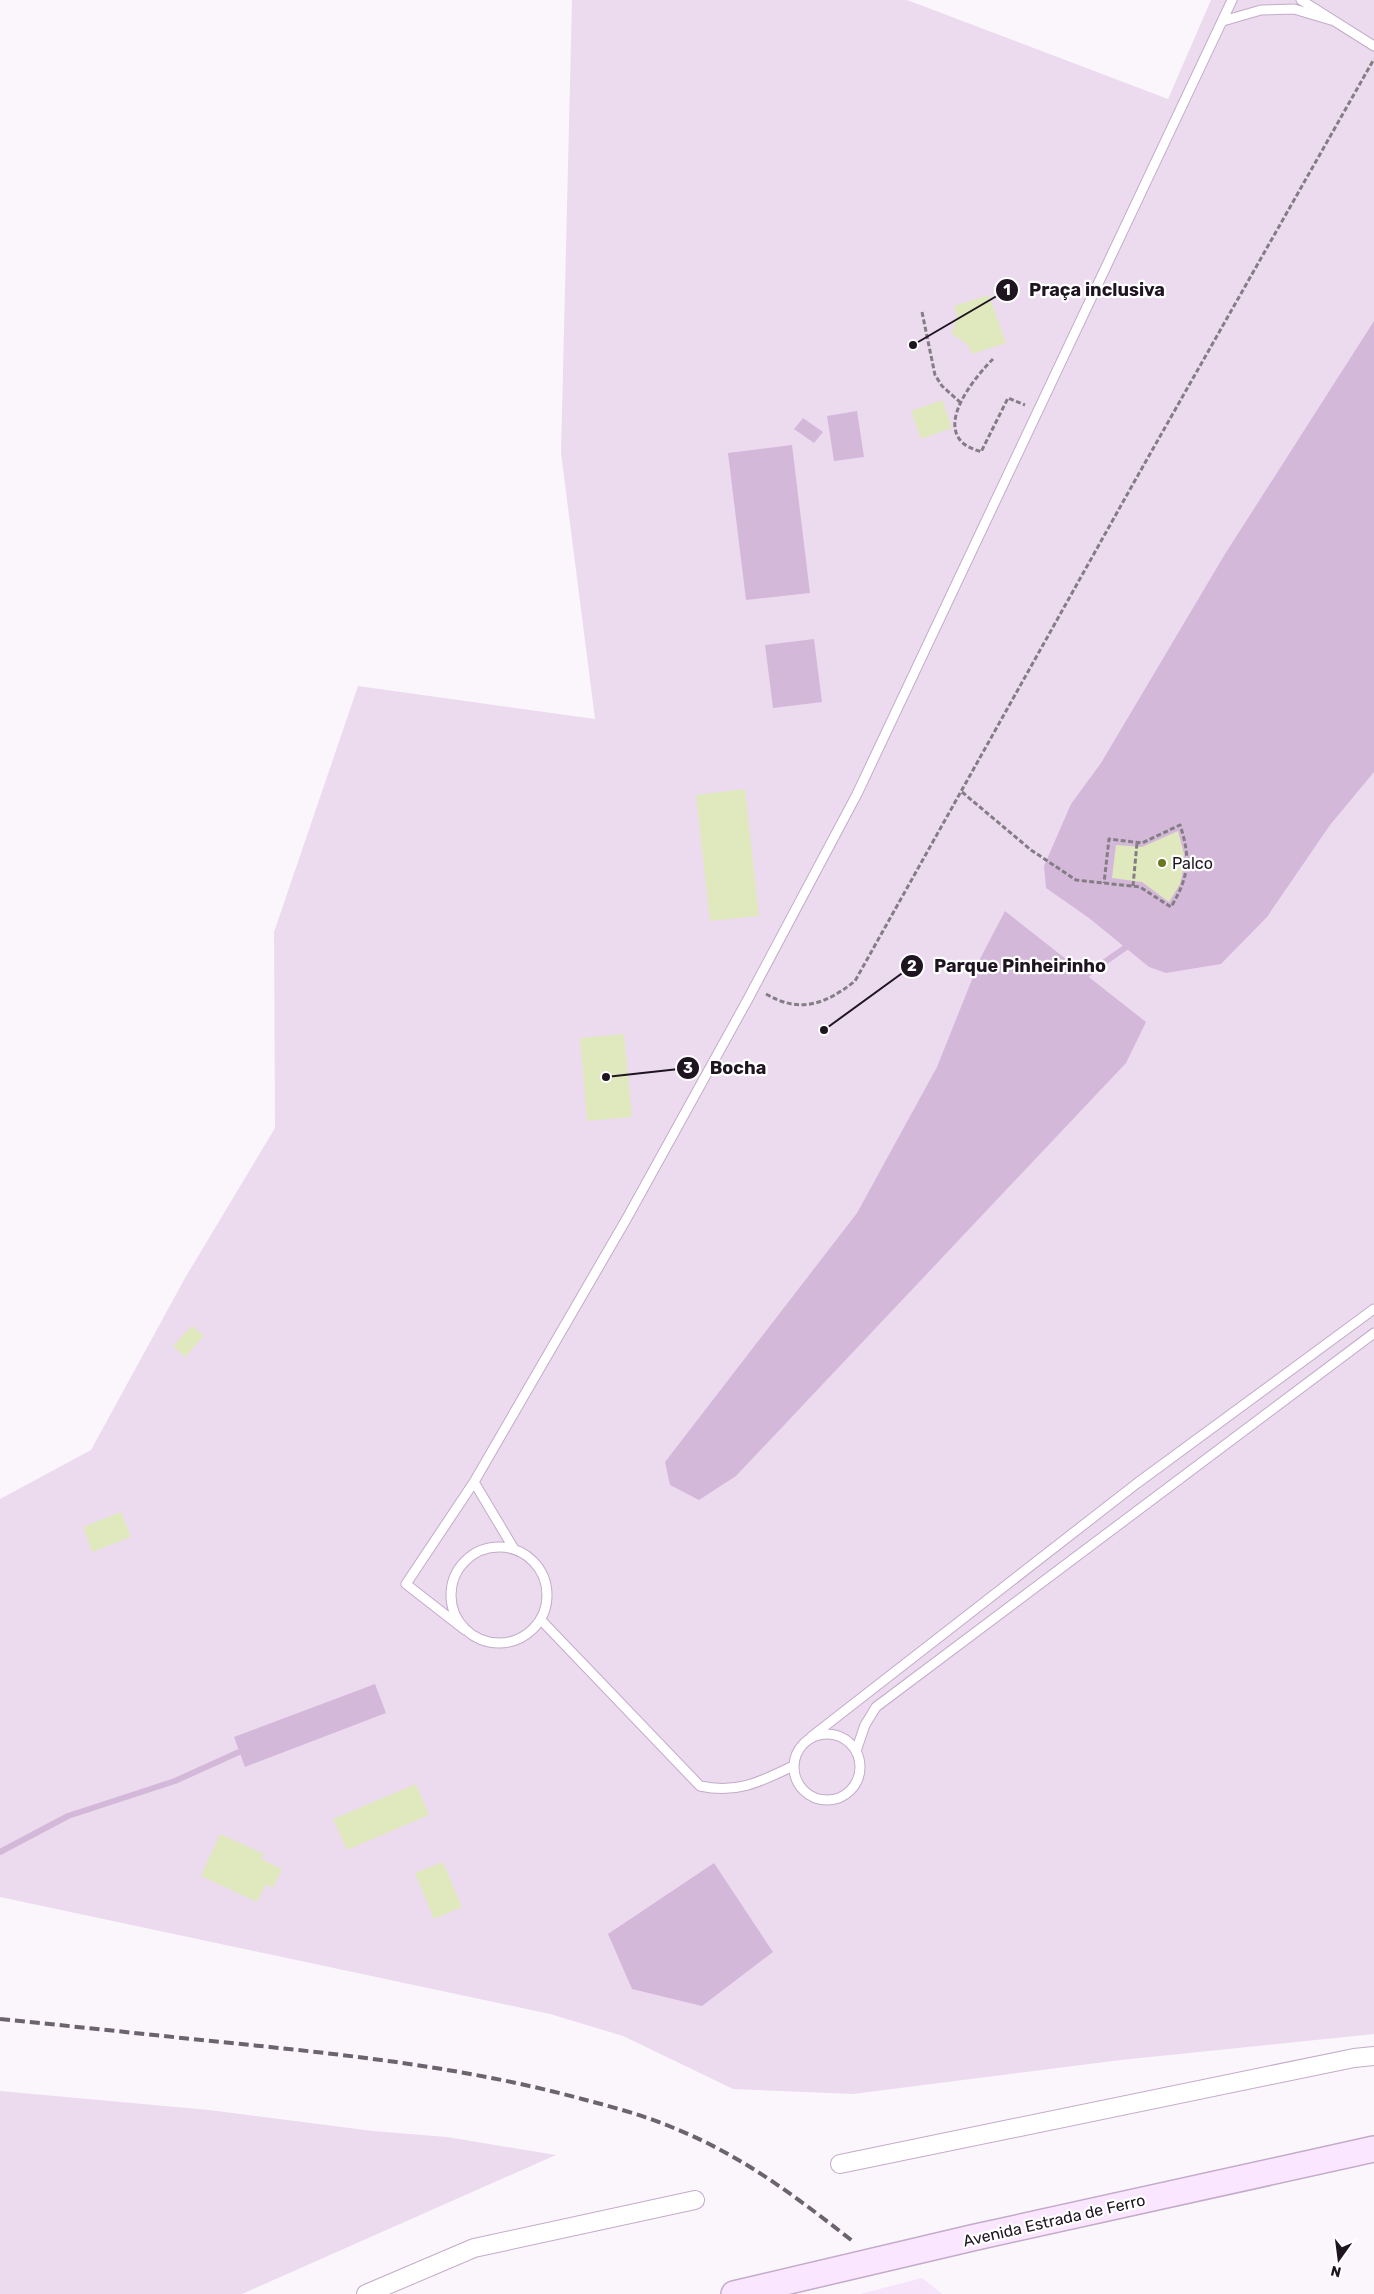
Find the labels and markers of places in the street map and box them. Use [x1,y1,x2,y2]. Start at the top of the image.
callout: Praça inclusiva [994,273,1175,306]
place label: Palco [1172,854,1213,873]
marker: Palco [1156,857,1168,869]
callout: Parque Pinheirinho [899,949,1117,982]
callout: Bocha [675,1052,777,1085]

